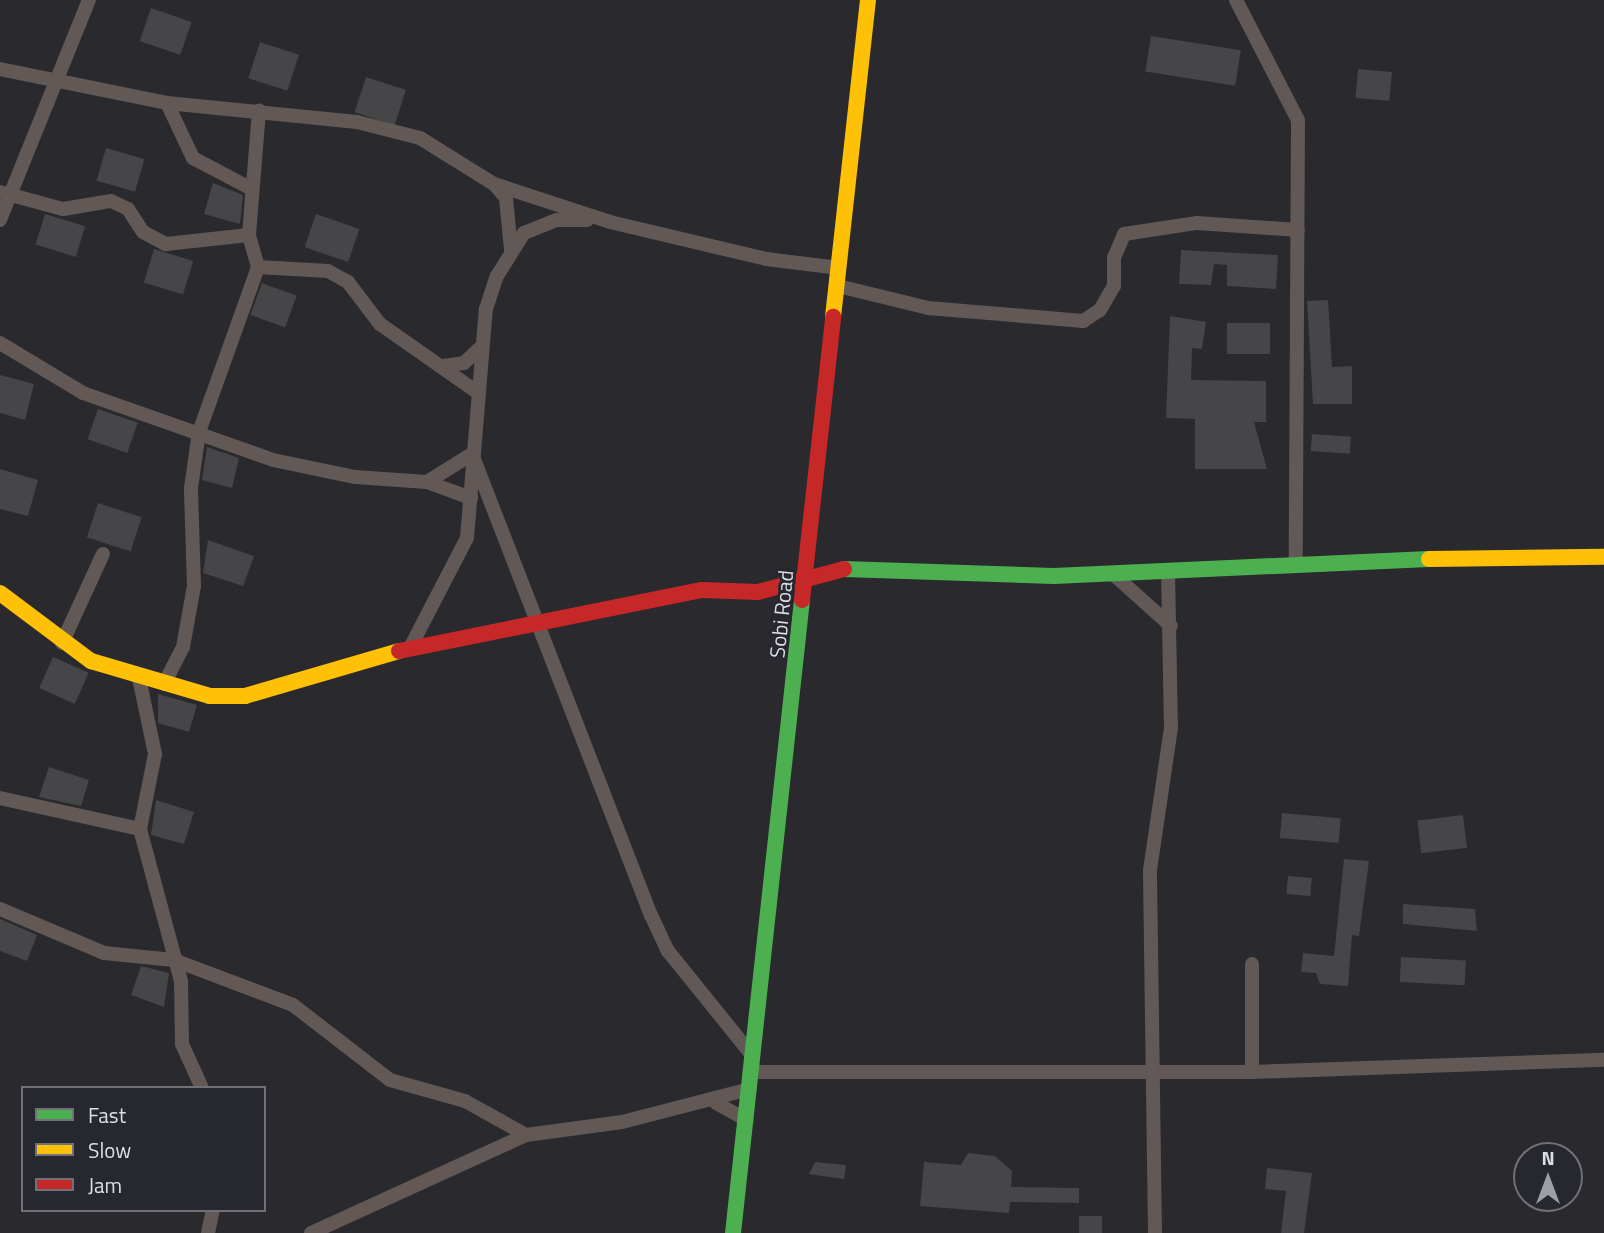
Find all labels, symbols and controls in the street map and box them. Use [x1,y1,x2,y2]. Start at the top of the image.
street label: Sobi Road [764,569,798,659]
legend [21,1086,266,1212]
text: Fast [88,1099,126,1131]
text: Slow [88,1134,131,1166]
north arrow [1513,1142,1583,1212]
text: N [1541,1143,1555,1172]
text: Jam [88,1169,122,1201]

